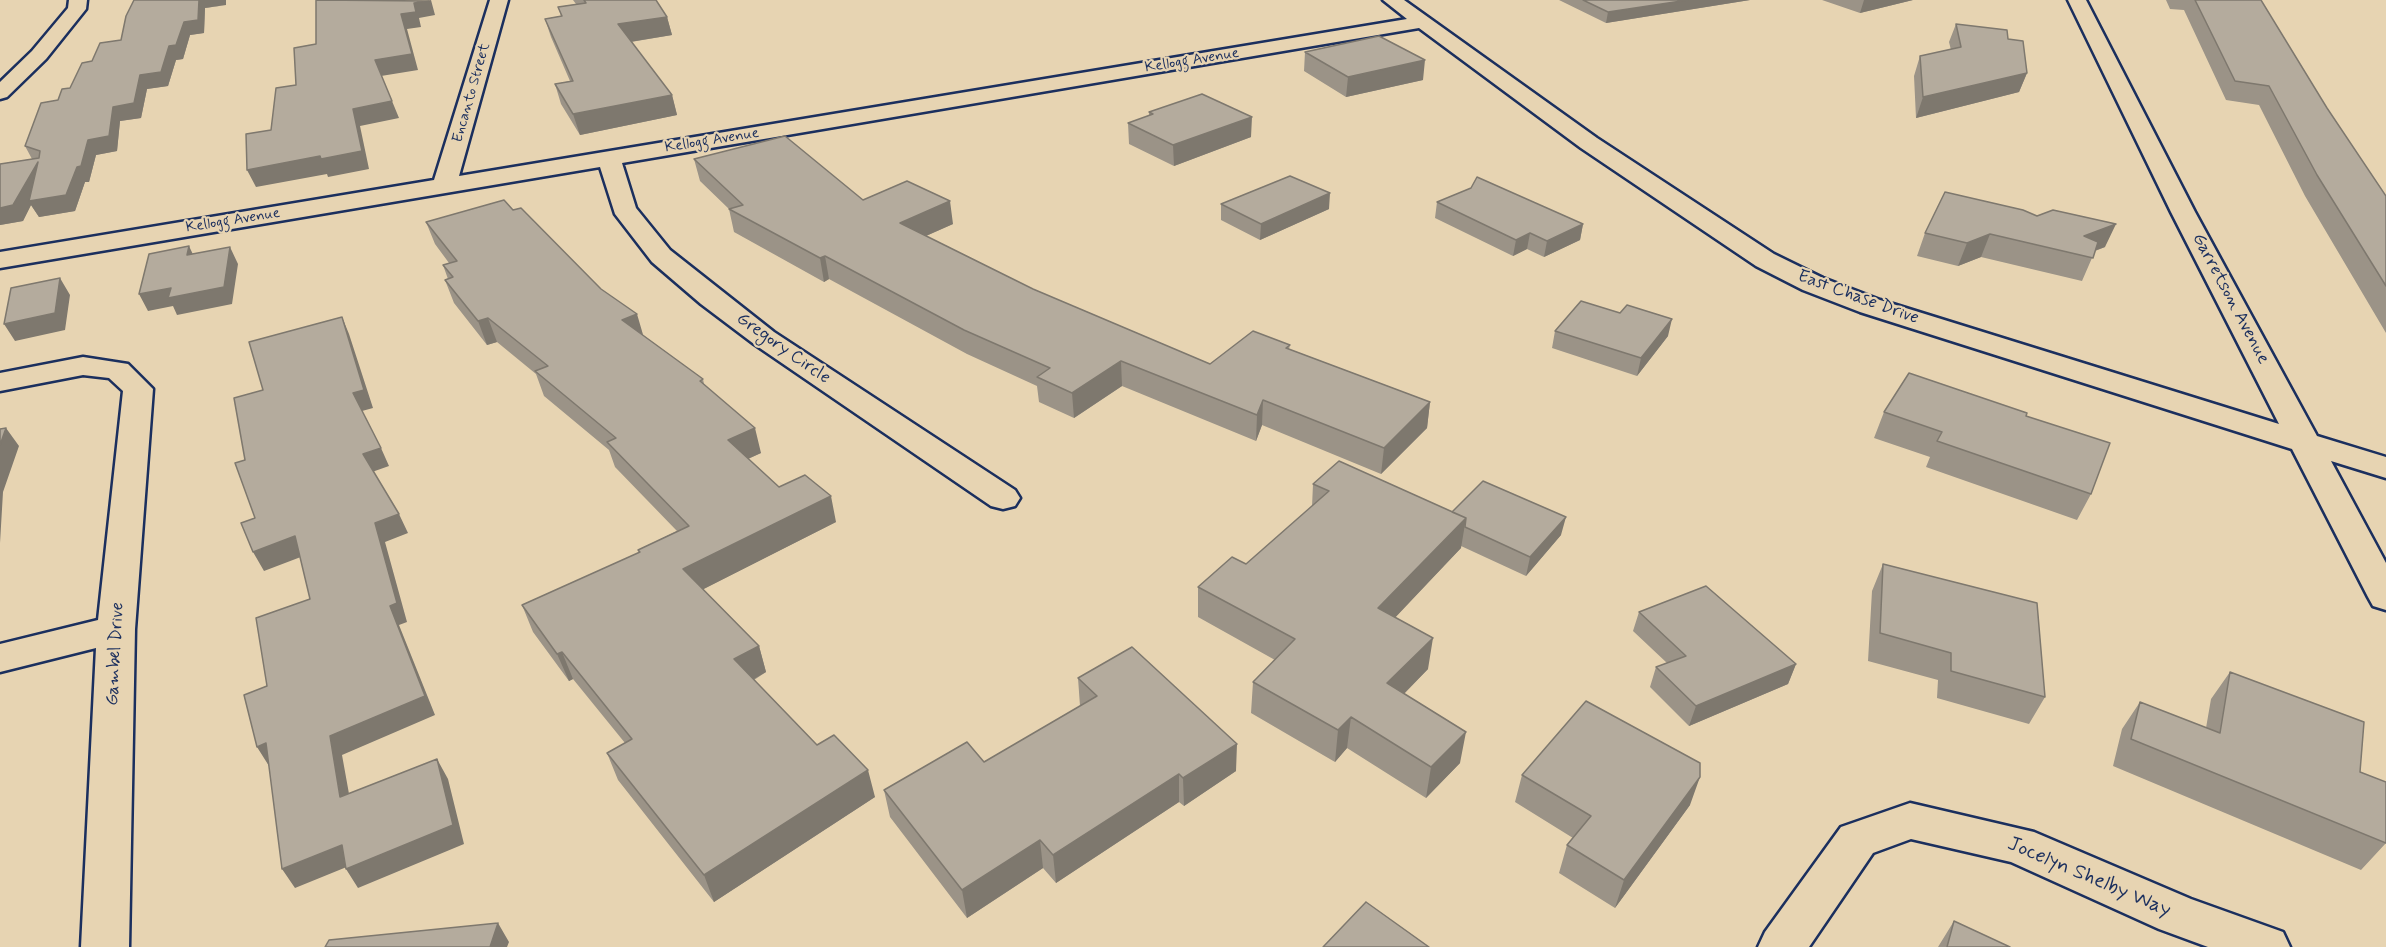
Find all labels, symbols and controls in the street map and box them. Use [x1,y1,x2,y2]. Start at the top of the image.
street label: Encanto Street [449,41,495,145]
street label: Kellogg Avenue [1144,45,1240,77]
street label: Kellogg Avenue [664,125,760,157]
street label: Kellogg Avenue [185,205,281,237]
street label: Garretson Avenue [2186,230,2274,368]
street label: East Chase Drive [1794,266,1922,330]
street label: Gregory Circle [732,309,834,389]
street label: Gambel Drive [102,602,130,706]
street label: Jocelyn Shelby Way [2003,832,2175,924]

